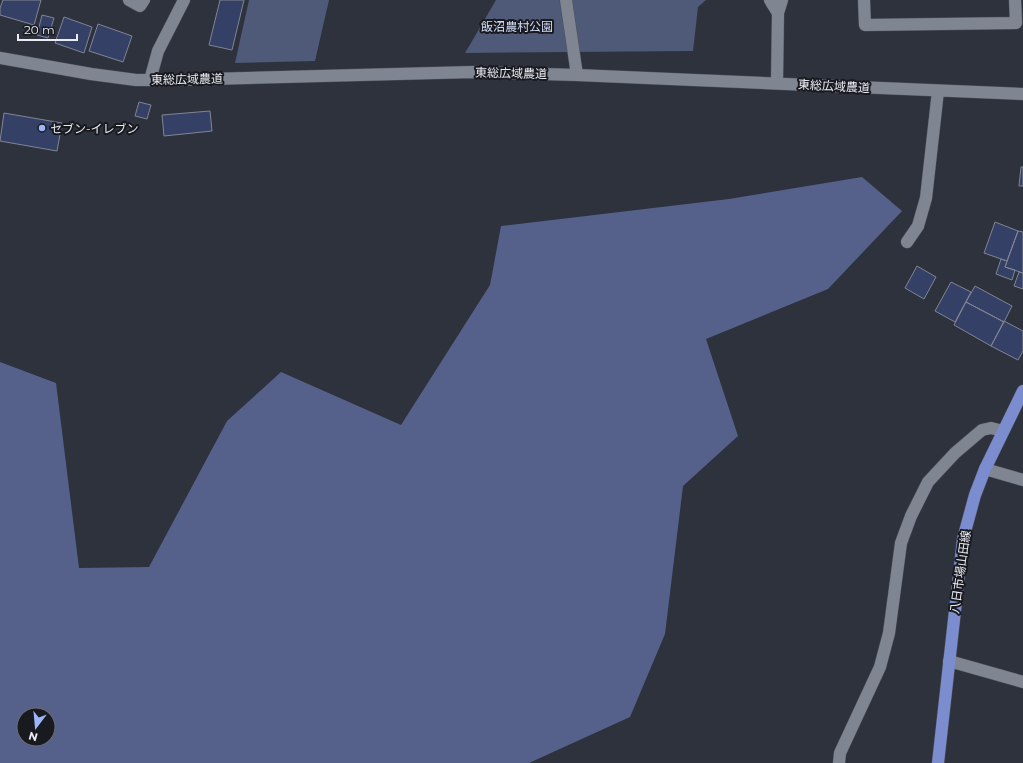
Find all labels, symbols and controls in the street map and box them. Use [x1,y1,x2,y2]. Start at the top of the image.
scale bar [18,16,77,42]
park label: 飯沼農村公園 [481,19,553,34]
text: 20 m [24,22,55,37]
street label: 東総広域農道 [475,65,547,81]
street label: 東総広域農道 [151,71,223,87]
street label: 東総広域農道 [798,77,870,95]
place label: セブン-イレブン [50,121,139,136]
marker: セブン-イレブン [37,123,47,133]
street label: 八日市場山田線 [947,529,973,615]
north arrow [16,707,56,747]
text: N [27,729,39,745]

